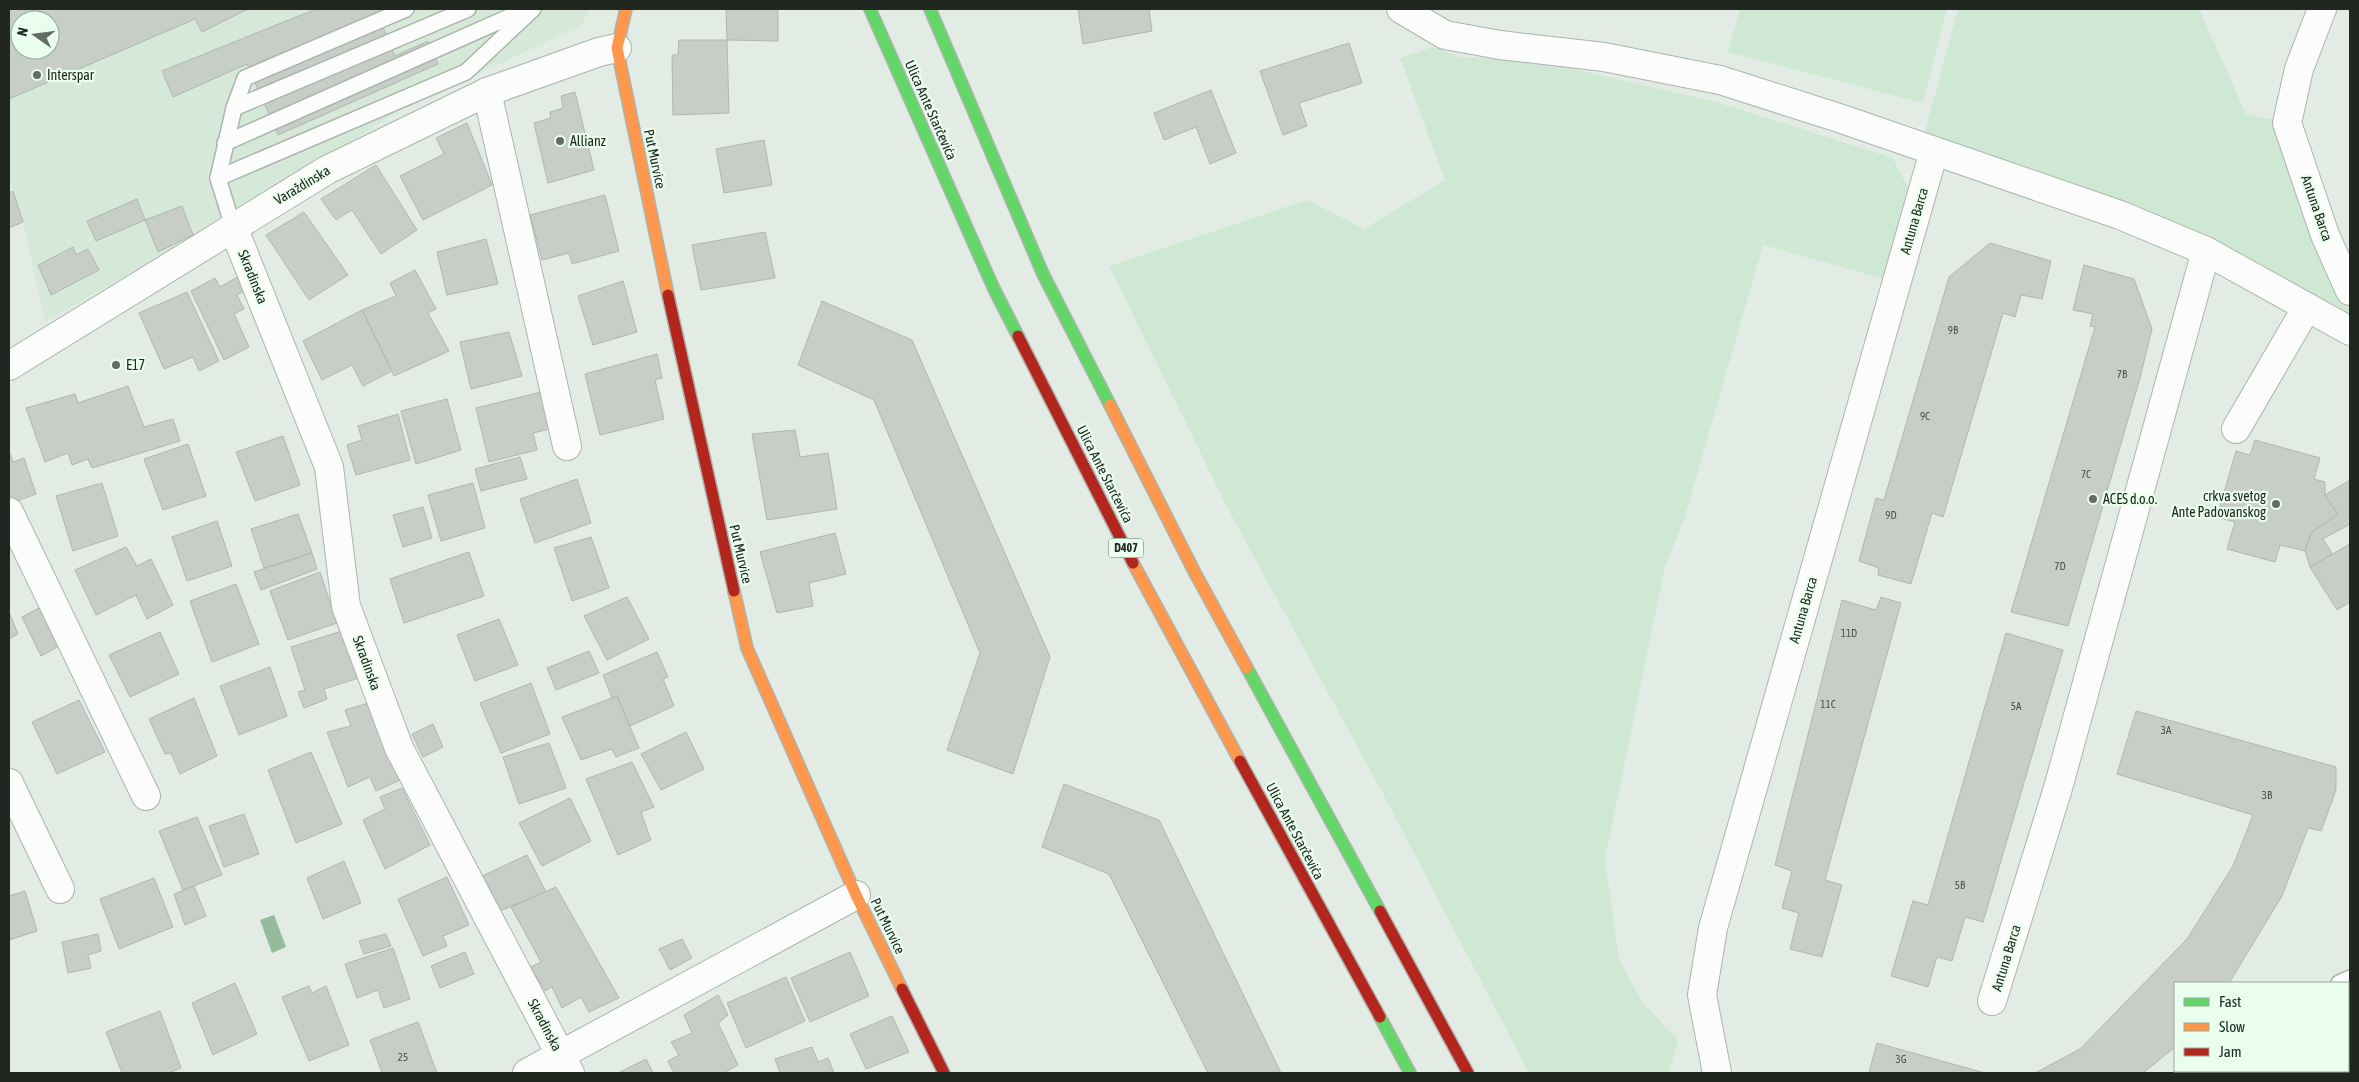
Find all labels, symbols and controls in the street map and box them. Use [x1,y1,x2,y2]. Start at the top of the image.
north arrow [10,10,60,60]
text: N [14,26,31,38]
street label: Ulica Ante Starčevića [902,58,960,162]
place label: Interspar [47,67,95,83]
marker: Interspar [31,69,43,81]
street label: Put Murvice [641,128,669,190]
place label: Allianz [570,133,606,149]
marker: Allianz [554,135,566,147]
street label: Varaždinska [271,162,333,208]
street label: Antuna Barca [2298,173,2336,243]
street label: Antuna Barca [1897,186,1931,256]
street label: Skradinska [235,248,271,306]
house number: 9B [1948,324,1959,336]
place label: E17 [126,357,145,373]
marker: E17 [110,359,122,371]
house number: 7B [2117,368,2128,380]
house number: 9C [1920,410,1930,422]
street label: Ulica Ante Starčevića [1074,423,1136,525]
house number: 7C [2081,468,2091,480]
place label: crkva svetog Ante Padovanskog [2172,488,2266,520]
place label: ACES d.o.o. [2103,491,2157,507]
marker: ACES d.o.o. [2087,493,2099,505]
marker: crkva svetog Ante Padovanskog [2270,498,2282,510]
house number: 9D [1885,509,1897,521]
street label: Put Murvice [726,523,756,585]
road number: D407 [1108,538,1144,558]
house number: 7D [2054,560,2066,572]
street label: Antuna Barca [1786,575,1820,645]
house number: 11D [1841,627,1857,639]
street label: Skradinska [350,634,384,692]
house number: 11C [1820,698,1836,710]
house number: 5A [2011,700,2022,712]
house number: 3A [2161,724,2172,736]
street label: Ulica Ante Starčevića [1263,780,1327,882]
house number: 3B [2262,789,2273,801]
house number: 5B [1955,879,1966,891]
street label: Put Murvice [868,895,908,957]
street label: Antuna Barca [1988,923,2024,993]
legend [2174,982,2349,1072]
text: Fast [2219,993,2241,1010]
street label: Skradinska [525,996,565,1054]
text: Slow [2219,1018,2245,1035]
text: Jam [2219,1043,2242,1060]
house number: 25 [398,1051,408,1063]
house number: 3G [1896,1053,1907,1065]

